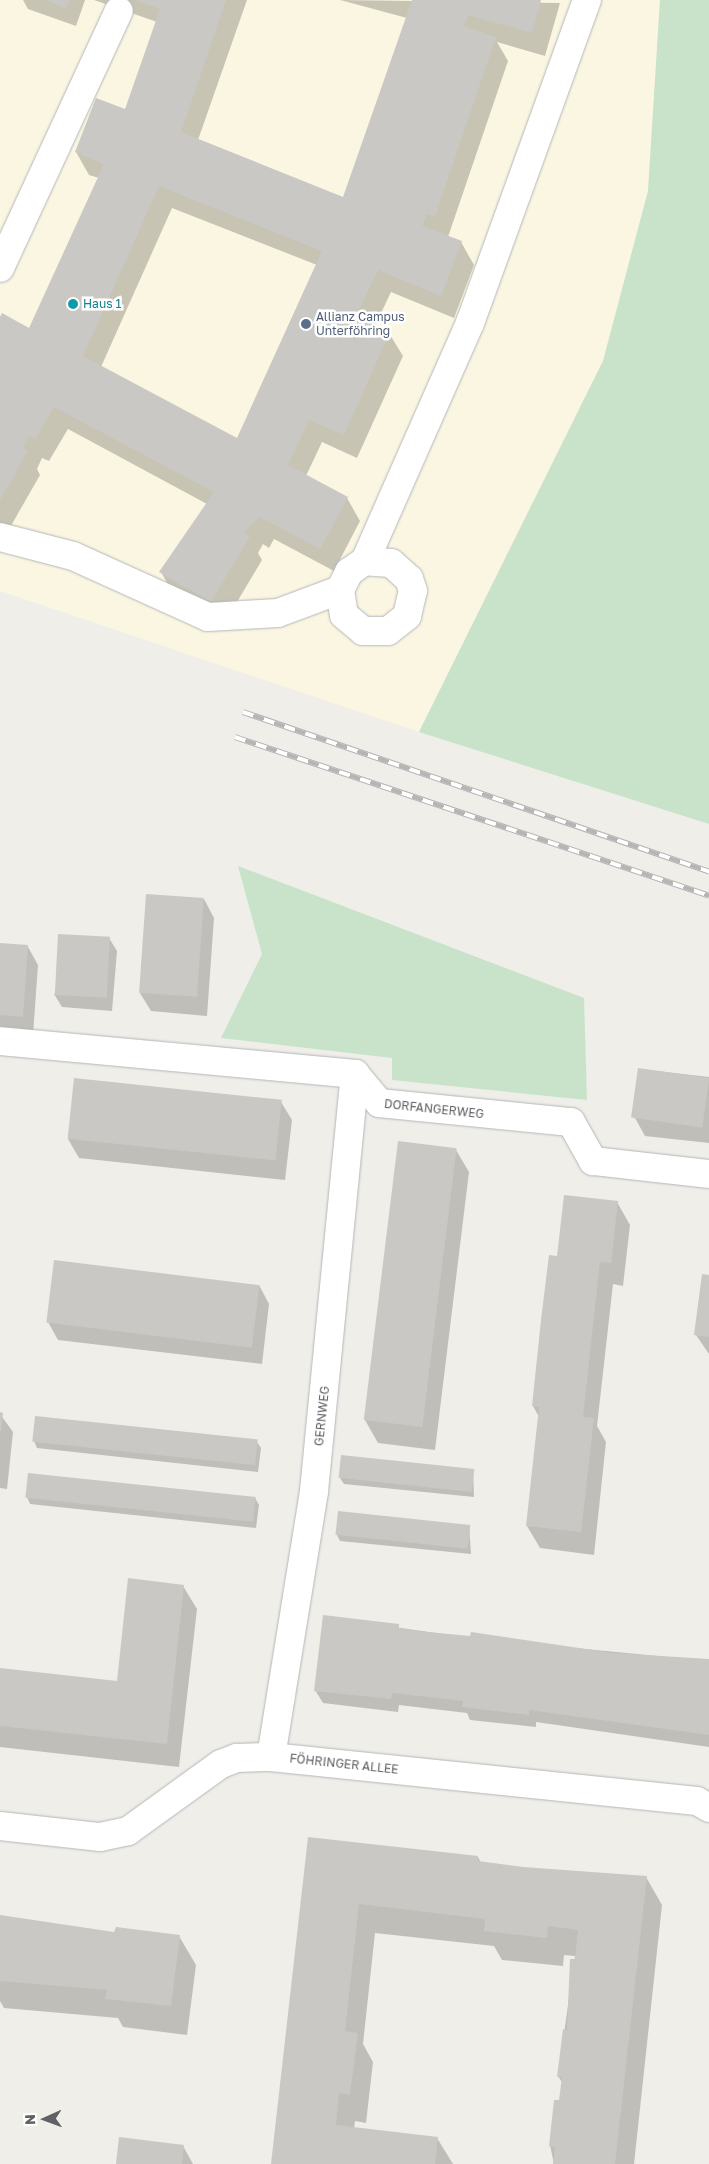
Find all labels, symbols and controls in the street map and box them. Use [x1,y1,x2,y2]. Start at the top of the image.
place label: Haus 1 [83,297,121,311]
marker: Haus 1 [67,298,79,310]
place label: Allianz Campus Unterföhring [316,310,405,338]
marker: Allianz Campus Unterföhring [300,318,312,330]
street label: DORFANGERWEG [383,1097,485,1121]
street label: GERNWEG [312,1385,332,1447]
street label: FÖHRINGER ALLEE [289,1751,399,1777]
north arrow [20,2094,70,2144]
text: N [21,2114,38,2125]

